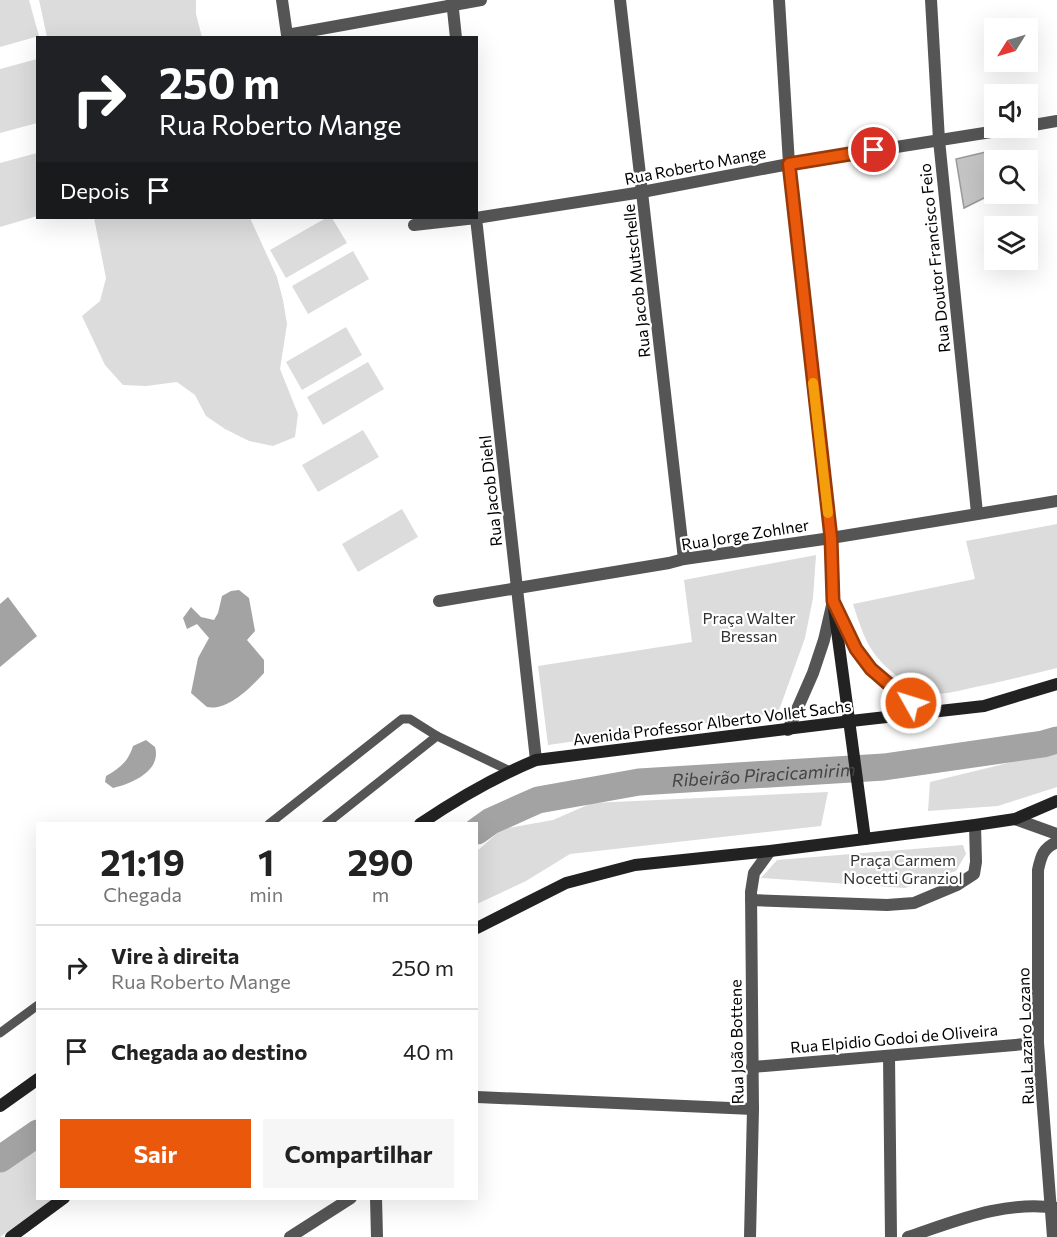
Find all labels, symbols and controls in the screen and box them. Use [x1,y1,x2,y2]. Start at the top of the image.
north arrow [984,18,1038,72]
map controls [984,18,1038,270]
text: 250 m [159,56,280,108]
icon: right [60,60,138,138]
button: sound [984,84,1038,138]
text: Rua Roberto Mange [159,108,402,141]
pin [848,124,899,175]
icon: arrive [857,133,890,166]
street label: Rua Roberto Mange [623,142,767,188]
button: search [984,150,1038,204]
street label: Rua Doutor Francisco Feio [915,162,953,354]
icon: arrive [142,174,175,207]
text: Depois [60,177,130,204]
street label: Rua Jacob Mutschelle [618,203,654,359]
button: layers [984,216,1038,270]
street label: Rua Jacob Diehl [475,435,505,547]
street label: Rua Jorge Zohlner [680,514,811,553]
park label: Praça Walter Bressan [702,608,796,645]
position arrow [879,671,943,735]
street label: Avenida Professor Alberto Vollet Sachs [572,695,852,749]
water label: Ribeirão Piracicamirim [671,758,856,791]
text: 21:19 [100,839,185,883]
text: 1 [258,839,274,883]
text: 290 [347,839,414,883]
park label: Praça Carmem Nocetti Granziol [843,850,963,887]
text: Chegada [103,882,182,906]
text: min [249,882,283,906]
text: m [372,882,389,906]
text: Vire à direita [111,942,239,969]
icon: right [60,951,93,984]
text: 250 m [391,954,454,981]
street label: Rua Lazaro Lozano [1013,967,1037,1105]
text: Rua Roberto Mange [111,969,291,993]
street label: Rua João Bottene [725,979,747,1105]
street label: Rua Elpidio Godoi de Oliveira [789,1019,999,1057]
icon: arrive [60,1035,93,1068]
text: Chegada ao destino [111,1038,307,1065]
text: 40 m [403,1038,454,1065]
button: Sair [60,1119,251,1188]
button: Compartilhar [263,1119,454,1188]

